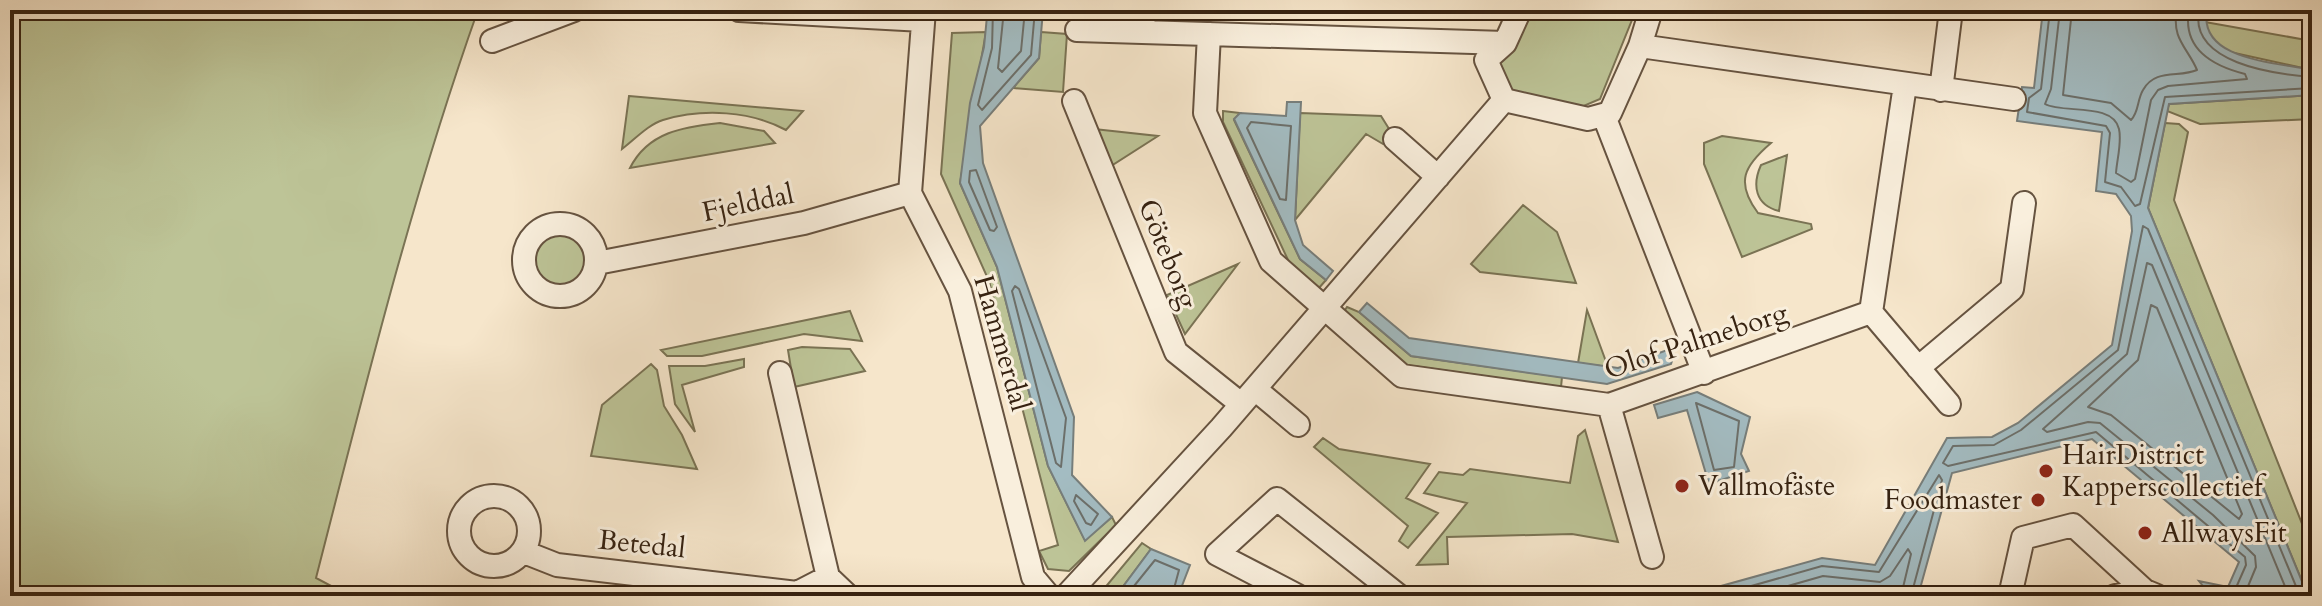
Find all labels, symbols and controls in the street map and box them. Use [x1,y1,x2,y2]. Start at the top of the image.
street label: Fjelddal [699,175,797,231]
street label: Göteborg [1129,194,1207,315]
street label: Hammerdal [964,271,1040,415]
street label: Olof Palmeborg [1599,293,1793,389]
place label: HairDistrict Kapperscollectief [2062,436,2267,506]
marker: HairDistrict Kapperscollectief [2037,462,2055,480]
place label: Vallmofäste [1698,467,1836,505]
marker: Vallmofäste [1673,477,1691,495]
place label: Foodmaster [1884,481,2023,519]
marker: Foodmaster [2029,491,2047,509]
place label: AllwaysFit [2161,514,2287,552]
street label: Betedal [597,521,687,567]
marker: AllwaysFit [2136,524,2154,542]

